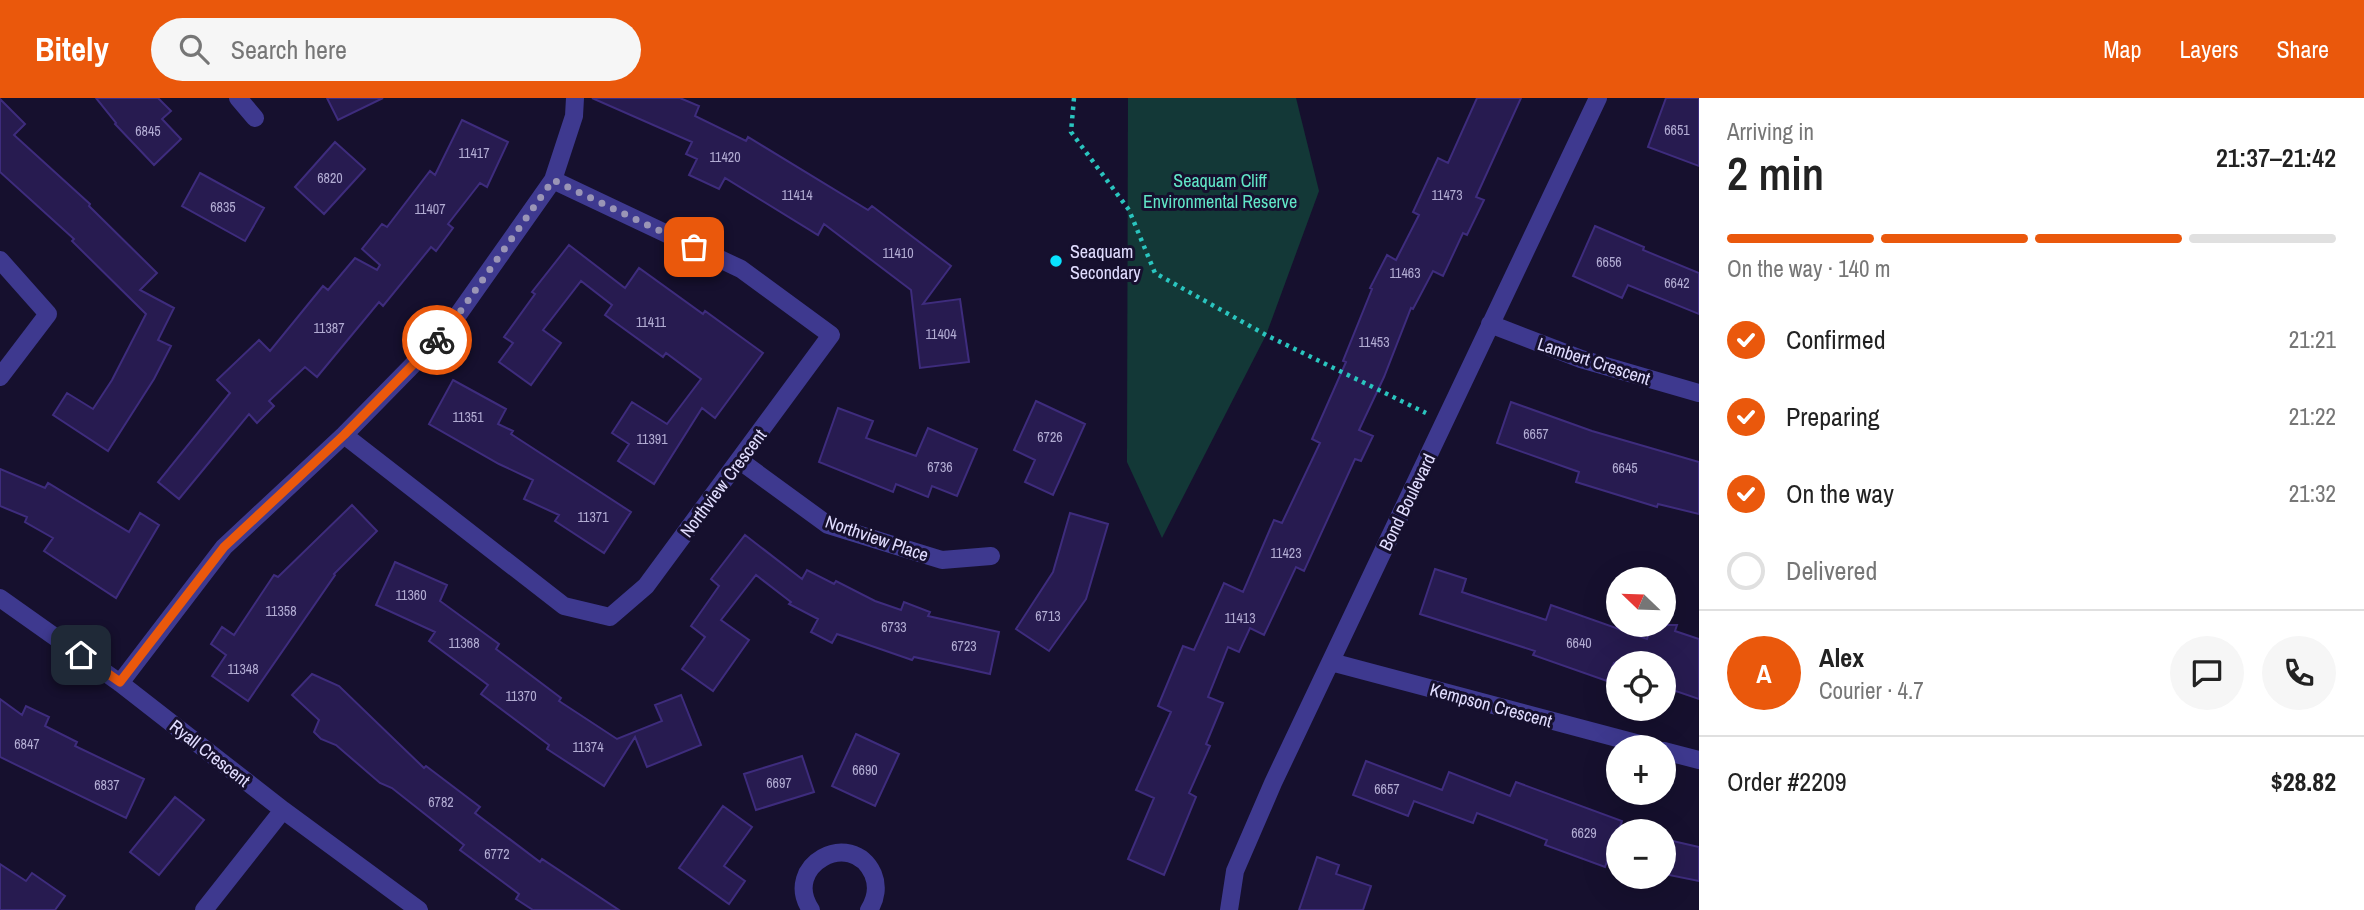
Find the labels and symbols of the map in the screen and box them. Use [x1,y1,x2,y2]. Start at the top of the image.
house number: 6651 [1664,121,1690,139]
house number: 6845 [135,122,161,140]
house number: 11417 [458,144,490,162]
house number: 11420 [709,148,741,166]
park label: Seaquam Cliff Environmental Reserve [1143,168,1297,214]
house number: 6820 [317,169,343,187]
house number: 11414 [781,186,813,204]
house number: 11473 [1431,186,1463,204]
house number: 6835 [210,198,236,216]
house number: 11407 [414,200,446,218]
pin [664,217,724,277]
place label: Seaquam Secondary [1070,239,1141,285]
house number: 11410 [882,244,914,262]
marker: Seaquam Secondary [1048,253,1064,269]
house number: 6656 [1596,253,1622,271]
house number: 11463 [1389,264,1421,282]
house number: 6642 [1664,274,1690,292]
courier [402,305,472,375]
house number: 11411 [636,313,667,331]
house number: 11387 [313,319,345,337]
house number: 11404 [925,325,957,343]
street label: Lambert Crescent [1534,331,1654,391]
house number: 11453 [1358,333,1390,351]
house number: 11351 [452,408,484,426]
street label: Northview Crescent [674,424,772,542]
house number: 6657 [1523,425,1549,443]
house number: 6726 [1037,428,1063,446]
house number: 11391 [636,430,668,448]
street label: Bond Boulevard [1373,449,1441,555]
house number: 6736 [927,458,953,476]
house number: 6645 [1612,459,1638,477]
house number: 11371 [577,508,609,526]
street label: Northview Place [822,509,932,567]
house number: 11423 [1270,544,1302,562]
north arrow [1606,567,1676,637]
house number: 11360 [395,586,427,604]
house number: 11358 [265,602,297,620]
house number: 6713 [1035,607,1061,625]
house number: 11413 [1224,609,1256,627]
house number: 6733 [881,618,907,636]
pin [51,625,111,685]
house number: 11368 [448,634,480,652]
house number: 6640 [1566,634,1592,652]
house number: 6723 [951,637,977,655]
house number: 11348 [227,660,259,678]
street label: Kempson Crescent [1427,677,1555,733]
house number: 11370 [505,687,537,705]
street label: Ryall Crescent [164,714,256,792]
house number: 6847 [14,735,40,753]
house number: 11374 [572,738,604,756]
house number: 6690 [852,761,878,779]
house number: 6697 [766,774,792,792]
house number: 6837 [94,776,120,794]
house number: 6657 [1374,780,1400,798]
house number: 6782 [428,793,454,811]
house number: 6629 [1571,824,1597,842]
house number: 6772 [484,845,510,863]

